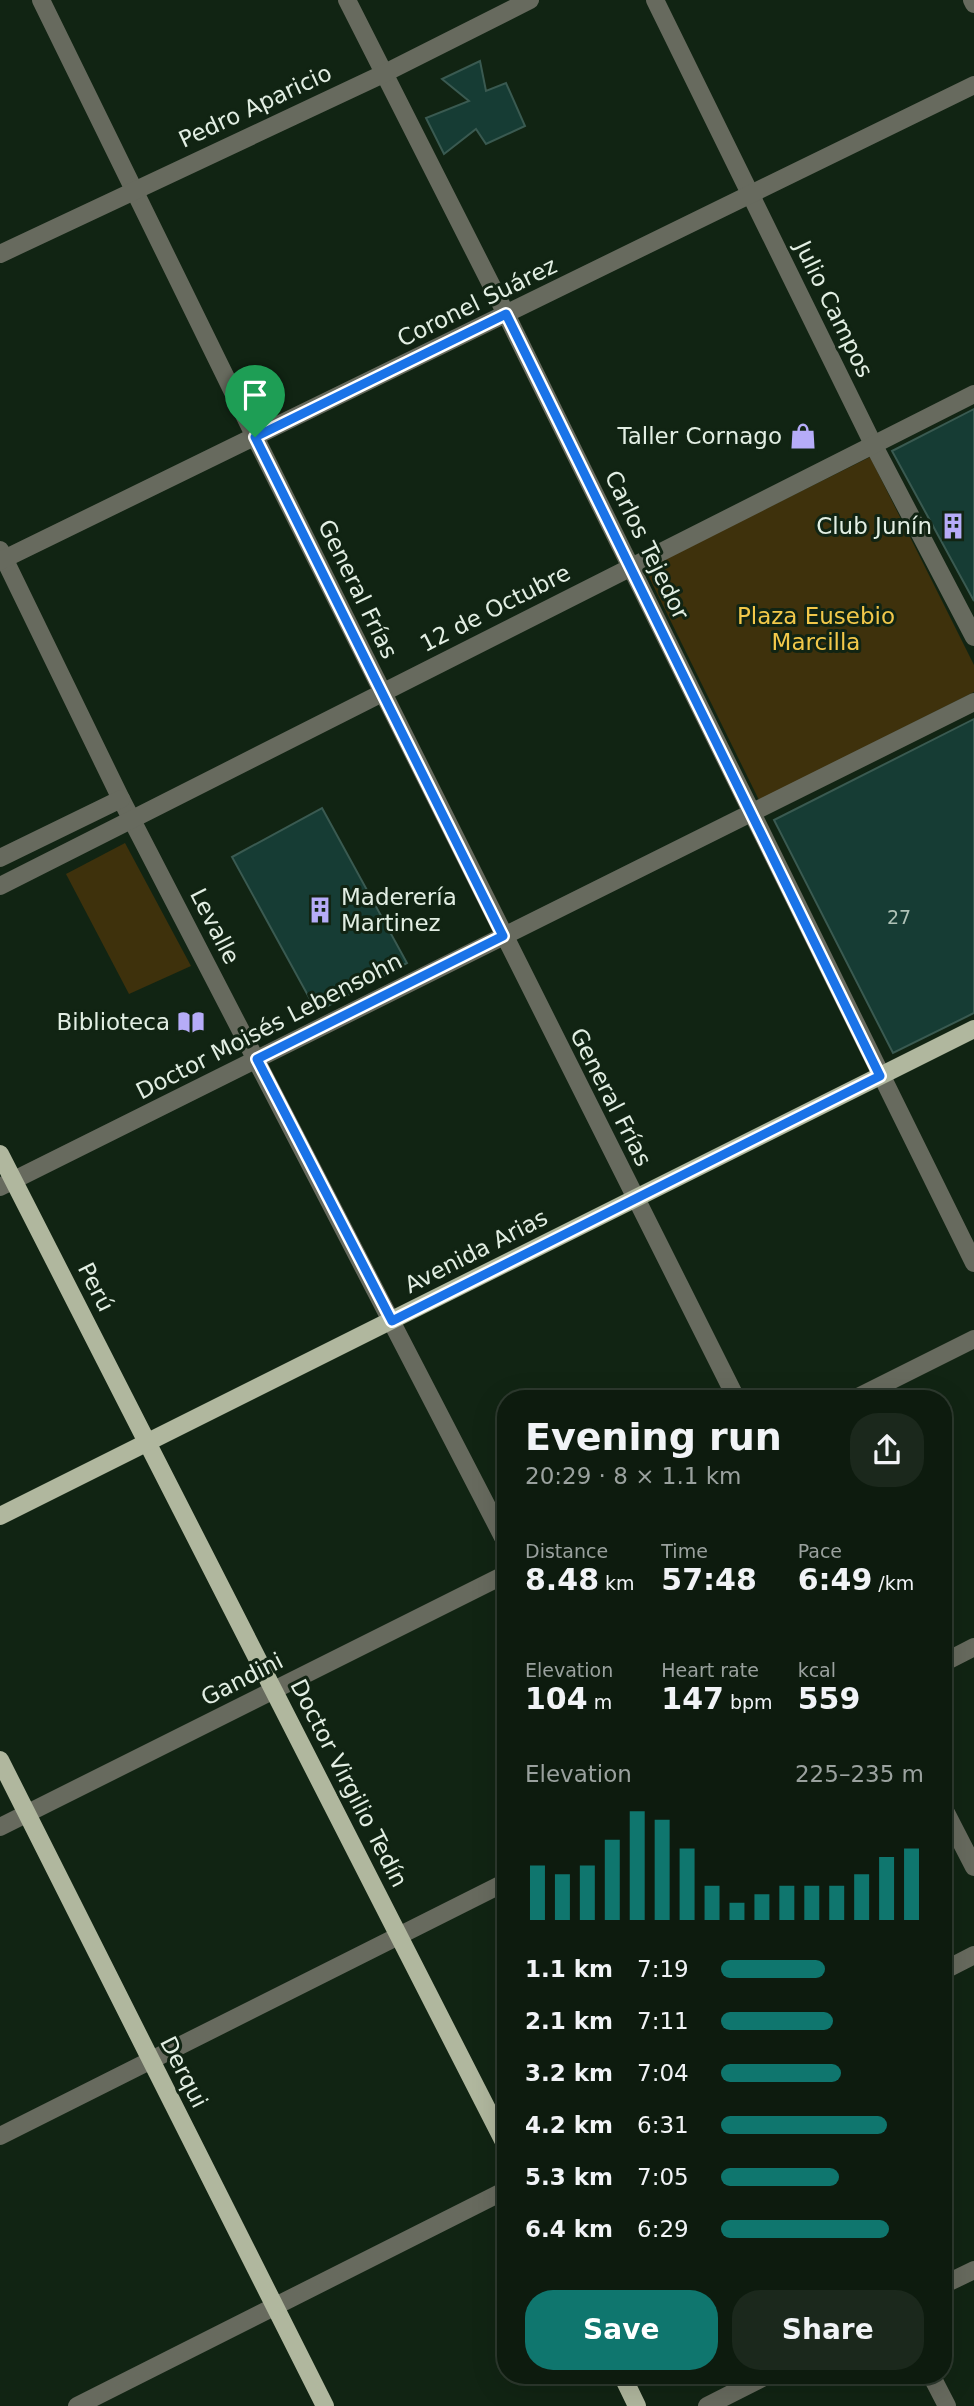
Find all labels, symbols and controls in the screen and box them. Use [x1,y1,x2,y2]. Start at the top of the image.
street label: Pedro Aparicio [175,59,335,153]
street label: Julio Campos [789,235,878,382]
street label: Coronel Suárez [393,252,561,352]
pin [225,365,285,437]
icon: arrive [236,376,274,414]
shop icon: Taller Cornago [788,421,818,451]
place label: Taller Cornago [616,423,782,449]
street label: Carlos Tejedor [600,466,695,624]
building icon: Club Junín [938,511,968,541]
place label: Club Junín [816,513,932,539]
street label: General Frías [313,515,403,663]
street label: 12 de Octubre [416,559,574,657]
park label: Plaza Eusebio Marcilla [737,603,895,655]
street label: Levalle [185,884,245,968]
place label: Maderería Martinez [341,884,457,936]
building icon: Maderería Martinez [305,895,335,925]
house number: 27 [887,906,911,928]
street label: Doctor Moisés Lebensohn [132,947,406,1105]
library icon: Biblioteca [176,1007,206,1037]
place label: Biblioteca [56,1009,170,1035]
street label: General Frías [565,1024,657,1170]
street label: Avenida Arias [400,1204,552,1298]
street label: Perú [73,1258,119,1316]
button: share [850,1413,924,1487]
text: Evening run [525,1415,782,1459]
text: 20:29 · 8 × 1.1 km [525,1463,741,1489]
text: Distance [525,1540,608,1562]
text: Time [661,1540,708,1562]
text: Pace [798,1540,842,1562]
text: 8.48 [525,1562,599,1597]
text: 57:48 [661,1562,757,1597]
text: 6:49 [798,1562,872,1597]
text: km [599,1572,635,1594]
text: /km [872,1572,914,1594]
street label: Gandini [197,1647,287,1711]
text: Elevation [525,1659,613,1681]
text: Heart rate [661,1659,759,1681]
text: kcal [798,1659,836,1681]
street label: Doctor Virgilio Tedín [285,1675,413,1891]
text: 104 [525,1681,588,1716]
text: 147 [661,1681,724,1716]
text: 559 [798,1681,860,1716]
text: m [588,1691,612,1713]
text: bpm [724,1691,773,1713]
text: Elevation [525,1761,632,1787]
text: 225–235 m [795,1761,924,1787]
text: 1.1 km [525,1956,613,1982]
text: 7:19 [637,1956,689,1982]
text: 2.1 km [525,2008,613,2034]
text: 7:11 [637,2008,689,2034]
street label: Derqui [155,2032,213,2112]
text: 3.2 km [525,2060,613,2086]
text: 7:04 [637,2060,689,2086]
text: 4.2 km [525,2112,613,2138]
text: 6:31 [637,2112,689,2138]
text: 5.3 km [525,2164,613,2190]
text: 7:05 [637,2164,689,2190]
text: 6.4 km [525,2216,613,2242]
text: 6:29 [637,2216,689,2242]
button: Save [525,2290,718,2370]
button: Share [732,2290,924,2370]

